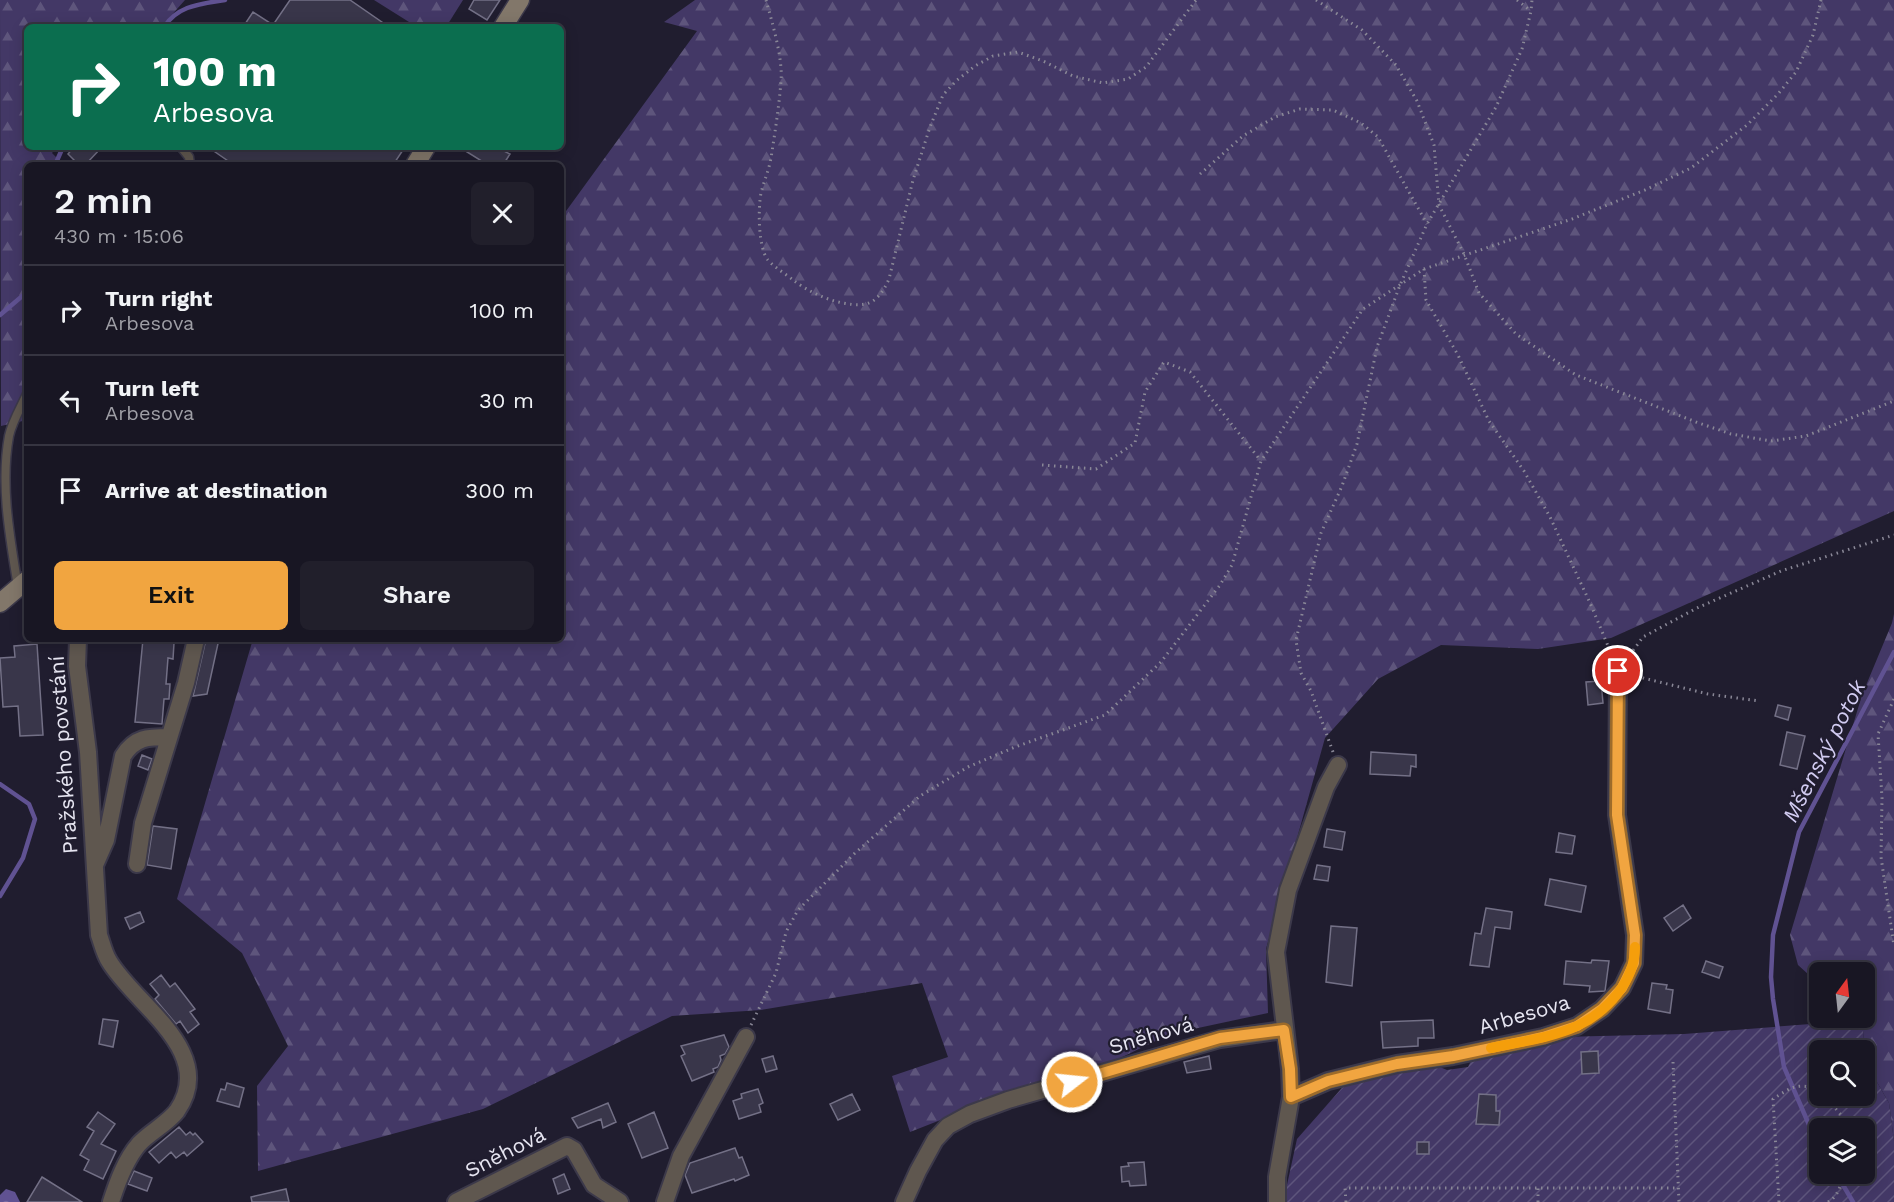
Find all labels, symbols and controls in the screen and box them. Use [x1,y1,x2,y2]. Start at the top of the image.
text: 100 m [153,47,277,96]
icon: right [54,48,132,126]
text: Arbesova [153,97,274,129]
text: 2 min [54,180,153,222]
button: close [471,182,534,245]
text: 430 m · 15:06 [54,224,184,248]
text: Turn right [105,286,212,311]
icon: right [54,294,87,327]
text: 100 m [470,298,534,323]
text: Arbesova [105,311,194,335]
text: Turn left [105,376,199,401]
icon: left [54,384,87,417]
text: 30 m [479,388,534,413]
text: Arbesova [105,401,194,425]
icon: arrive [54,474,87,507]
text: Arrive at destination [105,478,328,503]
text: 300 m [465,478,534,503]
button: Exit [54,561,288,630]
button: Share [300,561,534,630]
pin [1592,645,1643,696]
icon: arrive [1601,654,1634,687]
street label: Pražského povstání [44,655,82,855]
water label: Mšenský potok [1777,675,1871,826]
north arrow [1809,962,1875,1028]
map controls [1809,962,1875,1184]
street label: Arbesova [1475,989,1573,1039]
street label: Sněhová [1106,1011,1196,1059]
button: search [1809,1040,1875,1106]
position arrow [1040,1050,1104,1114]
button: layers [1809,1118,1875,1184]
street label: Sněhová [461,1121,549,1183]

